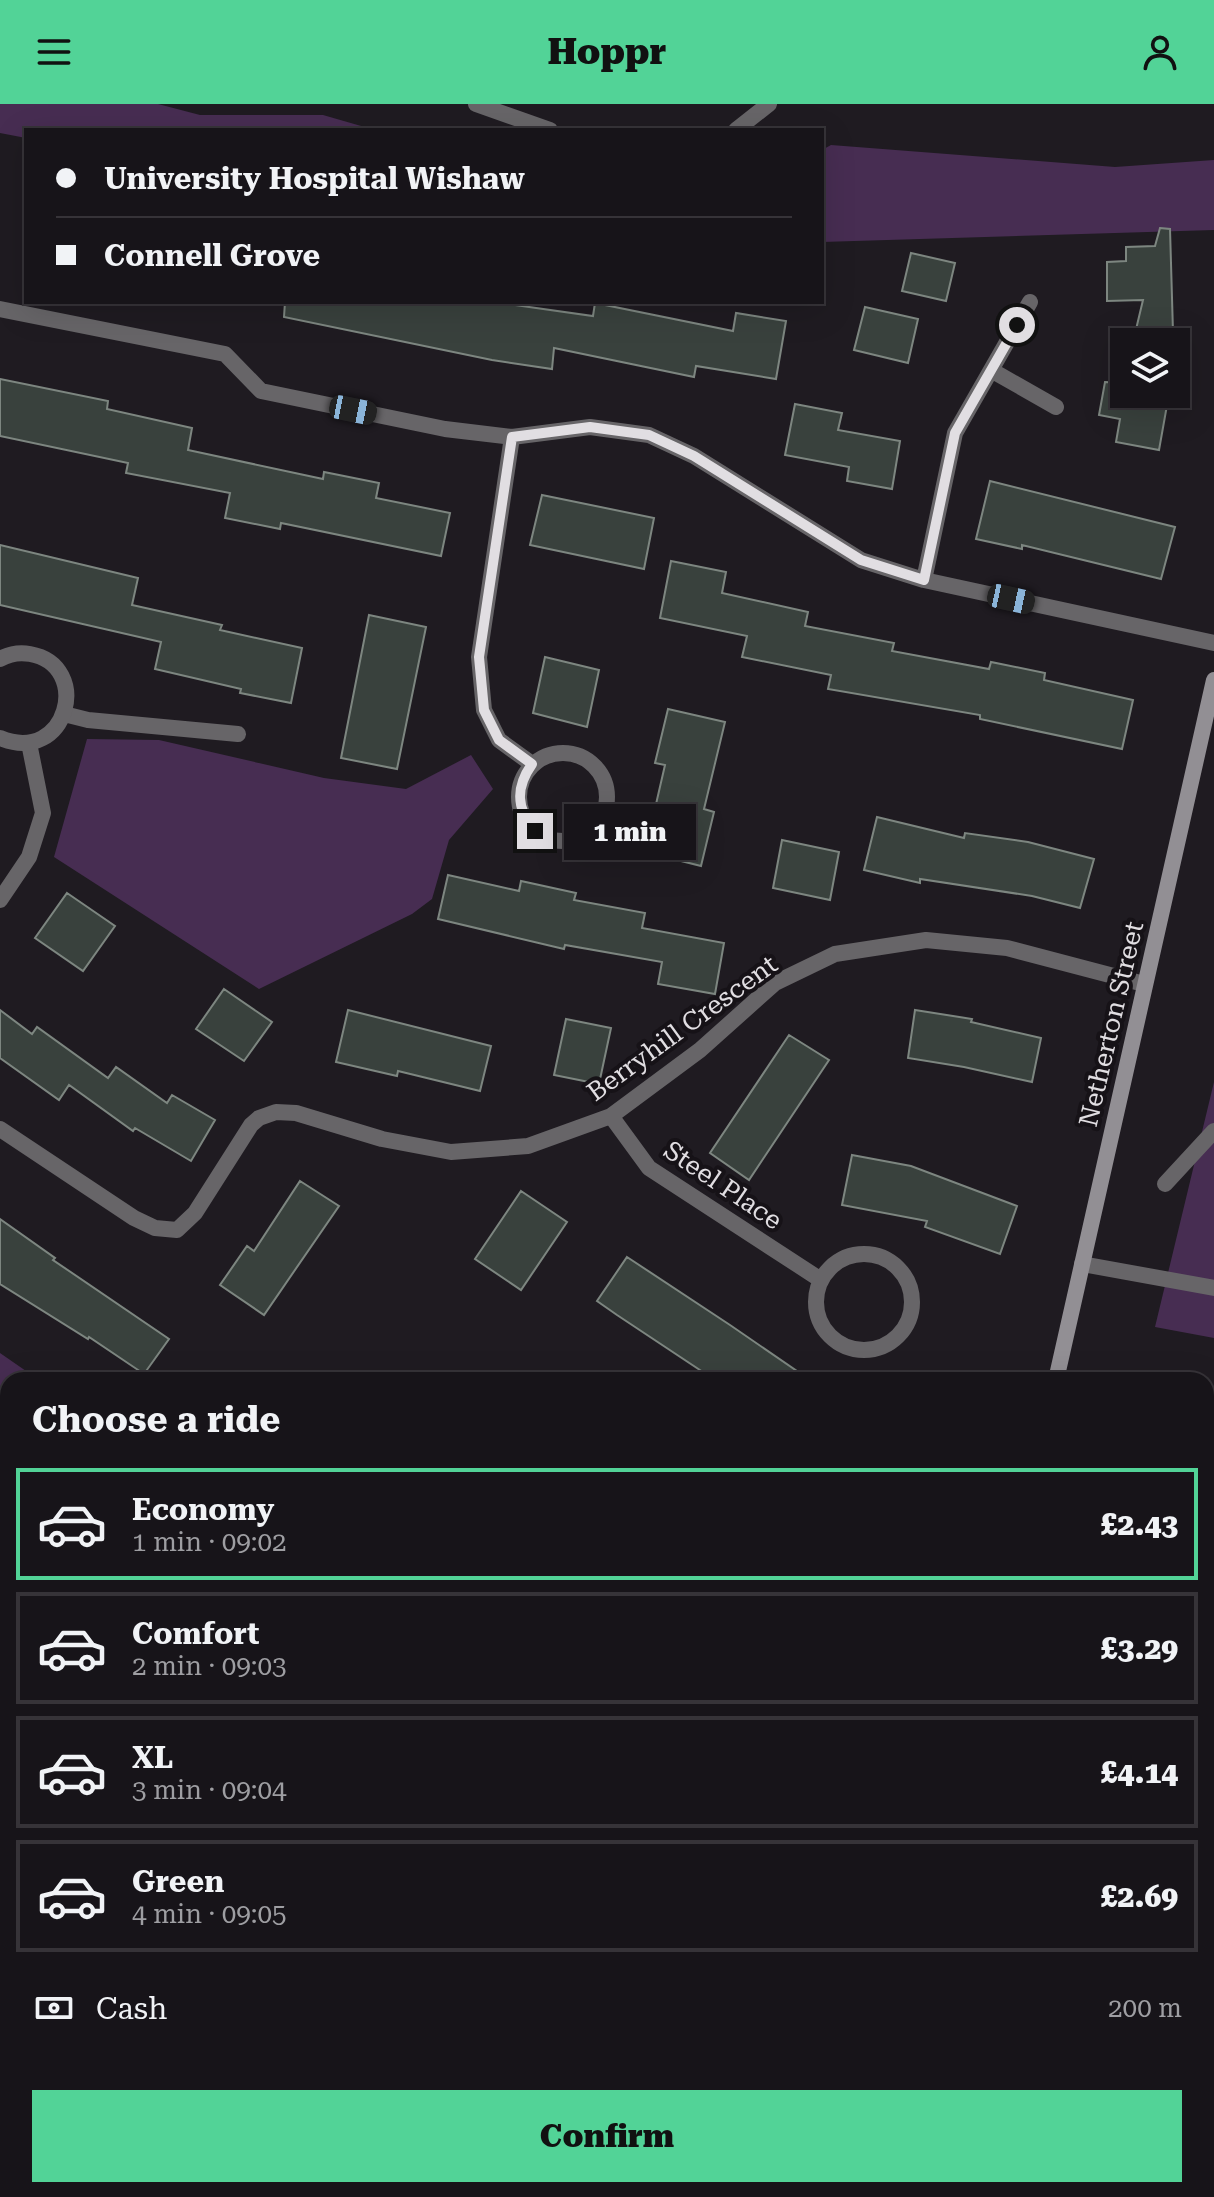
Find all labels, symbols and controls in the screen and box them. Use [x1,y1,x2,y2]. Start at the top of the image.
icon: menu [32,30,76,74]
icon: person [1138,30,1182,74]
text: Hoppr [548,31,666,73]
text: University Hospital Wishaw [104,161,525,196]
text: Connell Grove [104,238,320,273]
route start [999,307,1035,343]
map controls [1110,328,1190,408]
button: layers [1110,328,1190,408]
car [327,394,379,426]
car [985,582,1037,616]
callout: 1 min [563,803,695,859]
route end [517,813,553,849]
text: 1 min [593,817,667,847]
street label: Netherton Street [1073,918,1149,1130]
street label: Berryhill Crescent [581,949,783,1107]
street label: Steel Place [658,1135,788,1235]
text: Choose a ride [32,1399,280,1441]
icon: car [36,1488,108,1560]
text: Economy [132,1492,274,1527]
text: £2.43 [1101,1507,1178,1542]
text: 1 min · 09:02 [132,1527,287,1557]
icon: car [36,1612,108,1684]
text: Comfort [132,1616,259,1651]
text: £3.29 [1101,1631,1178,1666]
text: 2 min · 09:03 [132,1651,287,1681]
icon: car [36,1736,108,1808]
text: XL [132,1740,173,1775]
text: £4.14 [1101,1755,1178,1790]
text: 3 min · 09:04 [132,1775,287,1805]
icon: car [36,1860,108,1932]
text: Green [132,1864,224,1899]
text: £2.69 [1101,1879,1178,1914]
text: 4 min · 09:05 [132,1899,287,1929]
icon: cash [32,1986,76,2030]
text: Cash [96,1991,167,2026]
text: 200 m [1108,1993,1182,2023]
button: Confirm [32,2090,1182,2182]

